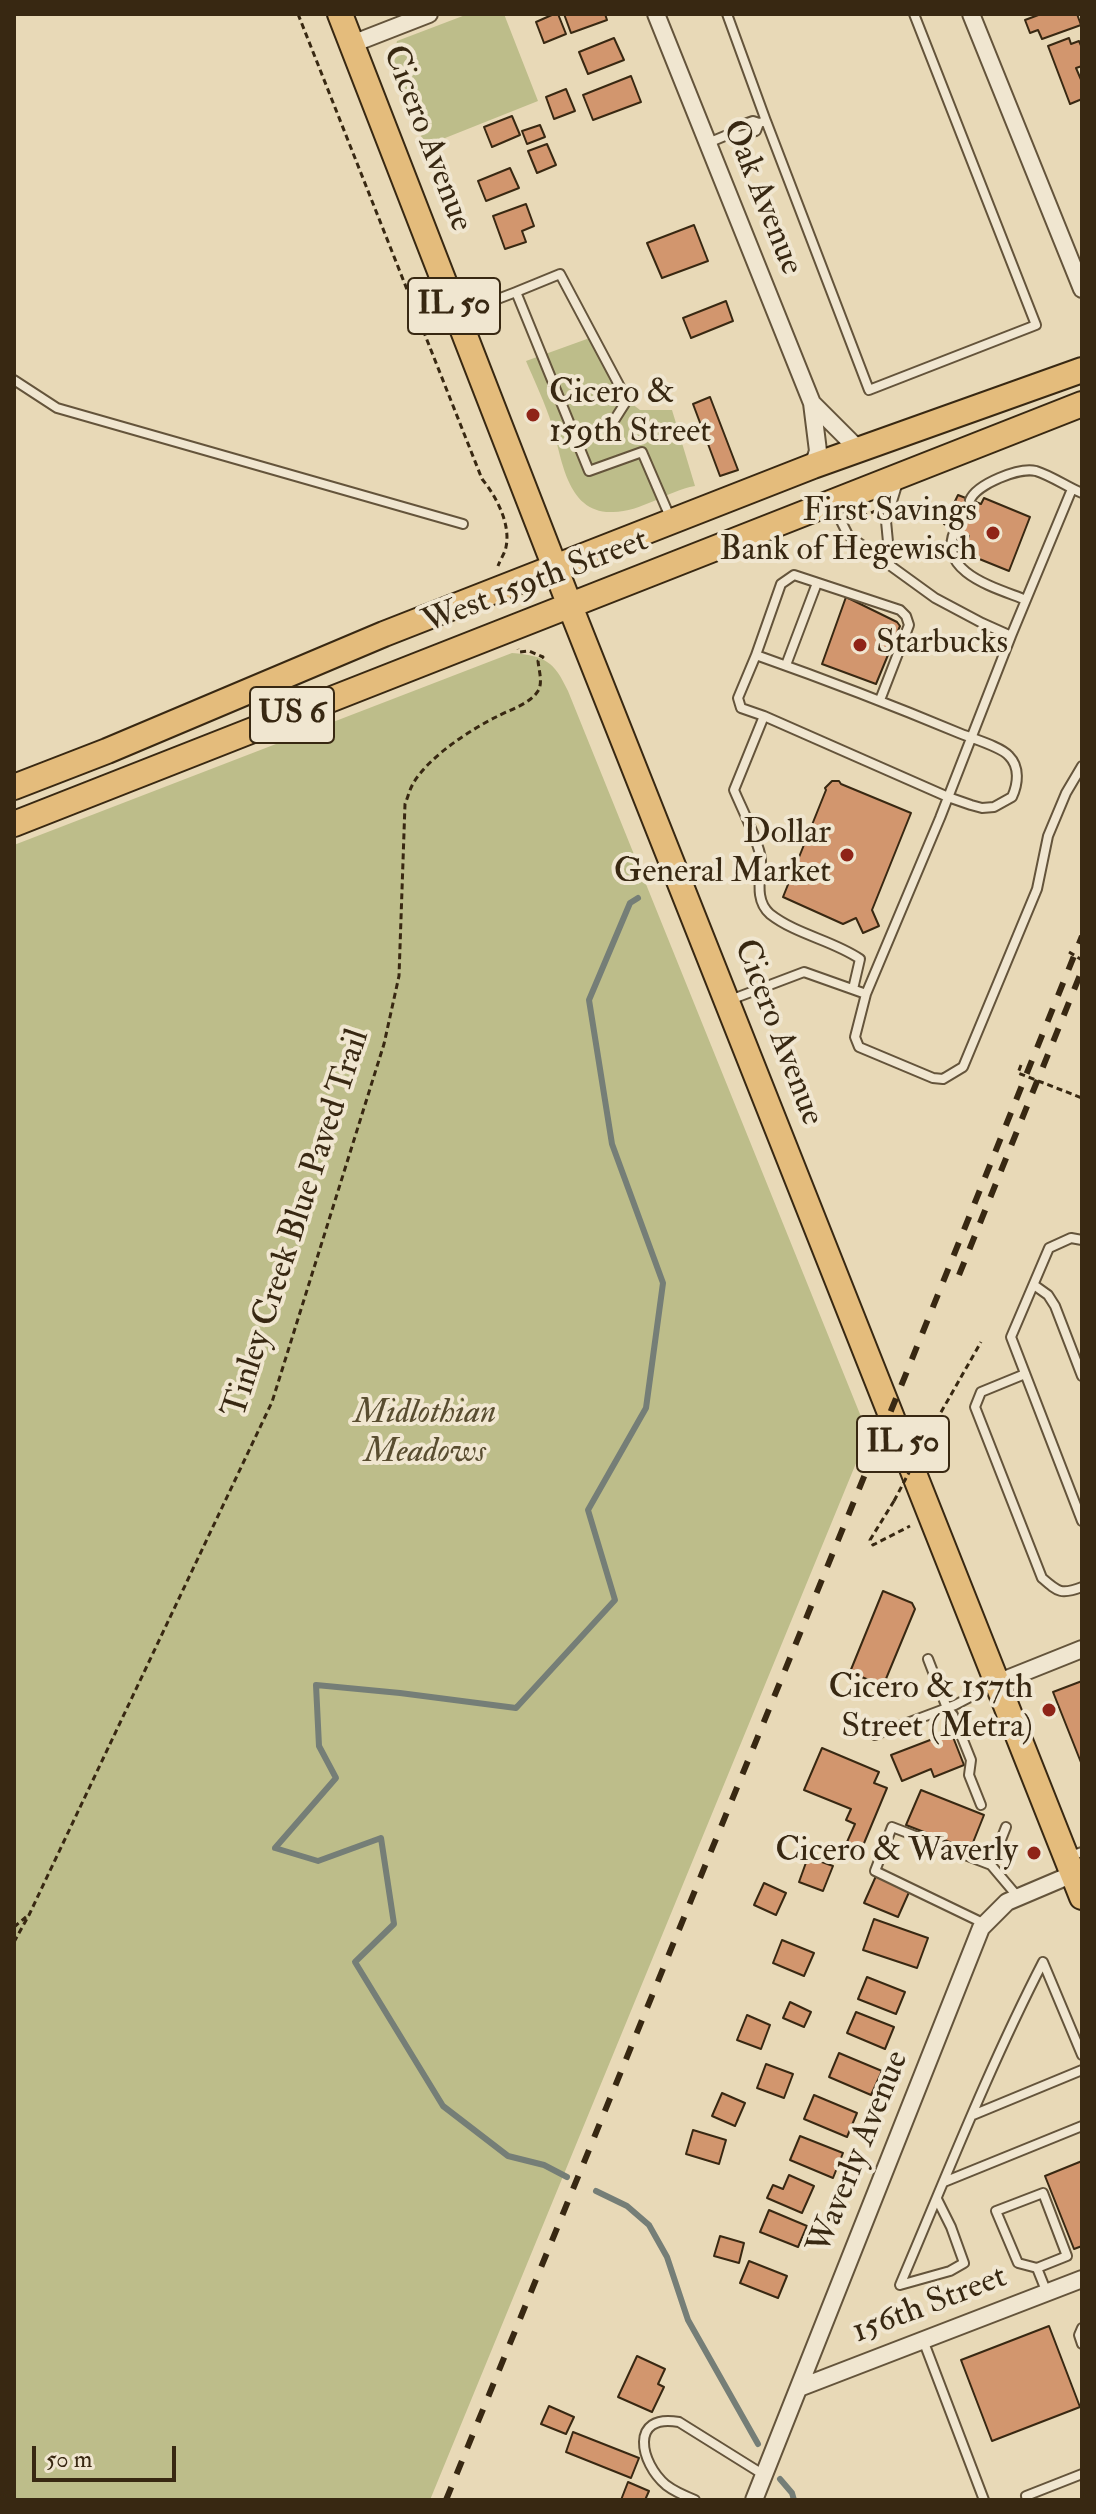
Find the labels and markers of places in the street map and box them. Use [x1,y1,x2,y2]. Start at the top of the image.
place label: Cicero & 159th Street [549,375,711,454]
marker: Cicero & 159th Street [524,406,542,424]
place label: First Savings Bank of Hegewisch [719,493,977,572]
marker: First Savings Bank of Hegewisch [984,524,1002,542]
place label: Starbucks [876,625,1008,665]
marker: Starbucks [851,636,869,654]
place label: Dollar General Market [614,815,831,894]
marker: Dollar General Market [838,846,856,864]
place label: Cicero & 157th Street (Metra) [828,1670,1033,1750]
marker: Cicero & 157th Street (Metra) [1040,1701,1058,1719]
place label: Cicero & Waverly [775,1833,1018,1873]
marker: Cicero & Waverly [1025,1844,1043,1862]

